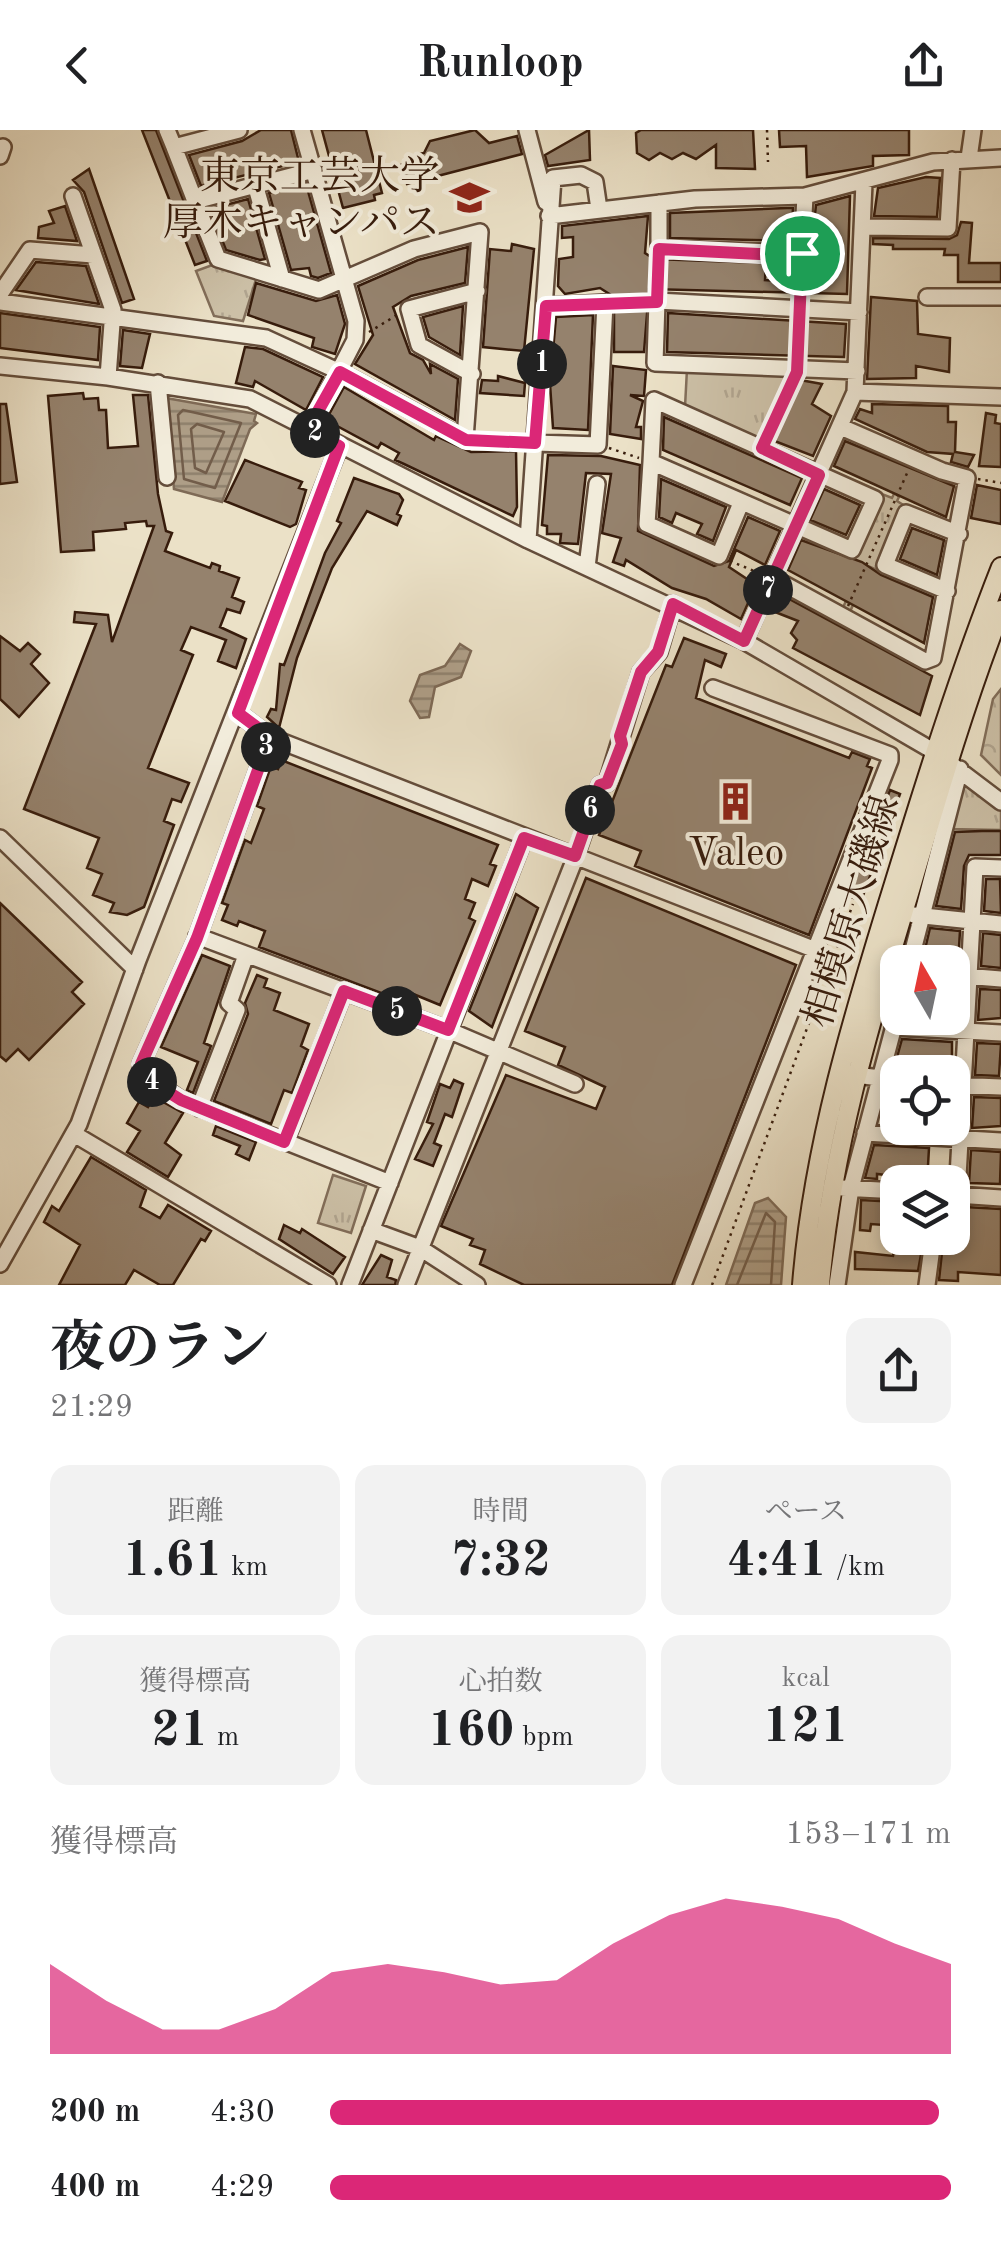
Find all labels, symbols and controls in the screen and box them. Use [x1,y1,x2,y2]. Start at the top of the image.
icon: back [50,38,105,93]
icon: share [896,38,951,93]
text: Runloop [417,42,584,87]
place label: 東京工芸大学 厚木キャンパス [163,155,440,245]
school or university icon: 東京工芸大学 厚木キャンパス [449,177,491,219]
pin [760,211,845,296]
icon: arrive [775,226,830,281]
pin: 1 [517,339,567,389]
text: 1 [534,350,550,378]
pin: 2 [290,408,340,458]
text: 2 [307,419,323,447]
pin: 7 [743,565,793,615]
text: 7 [760,576,776,604]
pin: 3 [241,722,291,772]
text: 3 [258,733,274,761]
building icon: Valeo [715,780,757,822]
pin: 6 [565,785,615,835]
street label: 相模原大磯線 [796,790,908,1033]
text: 6 [582,796,598,824]
place label: Valeo [688,835,784,875]
north arrow [880,945,970,1035]
map controls [880,945,970,1255]
pin: 5 [372,986,422,1036]
text: 5 [389,997,405,1025]
button: locate [880,1055,970,1145]
pin: 4 [127,1057,177,1107]
text: 4 [144,1068,160,1096]
button: layers [880,1165,970,1255]
button: share [846,1318,951,1423]
text: 夜のラン [50,1323,270,1378]
text: 21:29 [50,1392,133,1424]
text: 距離 [167,1499,223,1527]
text: 時間 [472,1499,529,1527]
text: ペース [765,1499,847,1527]
text: 1.61 [122,1537,223,1587]
text: 7:32 [450,1537,551,1587]
text: 4:41 [727,1537,828,1587]
text: km [223,1554,268,1582]
text: /km [828,1554,885,1582]
text: kcal [782,1665,830,1693]
text: 獲得標高 [139,1669,251,1697]
text: 心拍数 [458,1669,543,1697]
text: 121 [762,1703,849,1753]
text: 21 [151,1707,209,1757]
text: 160 [428,1707,515,1757]
text: m [209,1724,239,1752]
text: bpm [515,1724,573,1752]
text: 153–171 m [785,1819,951,1851]
text: 獲得標高 [50,1828,178,1860]
text: 200 m [50,2097,140,2129]
text: 4:30 [210,2097,275,2129]
text: 400 m [50,2172,140,2204]
text: 4:29 [210,2172,275,2204]

